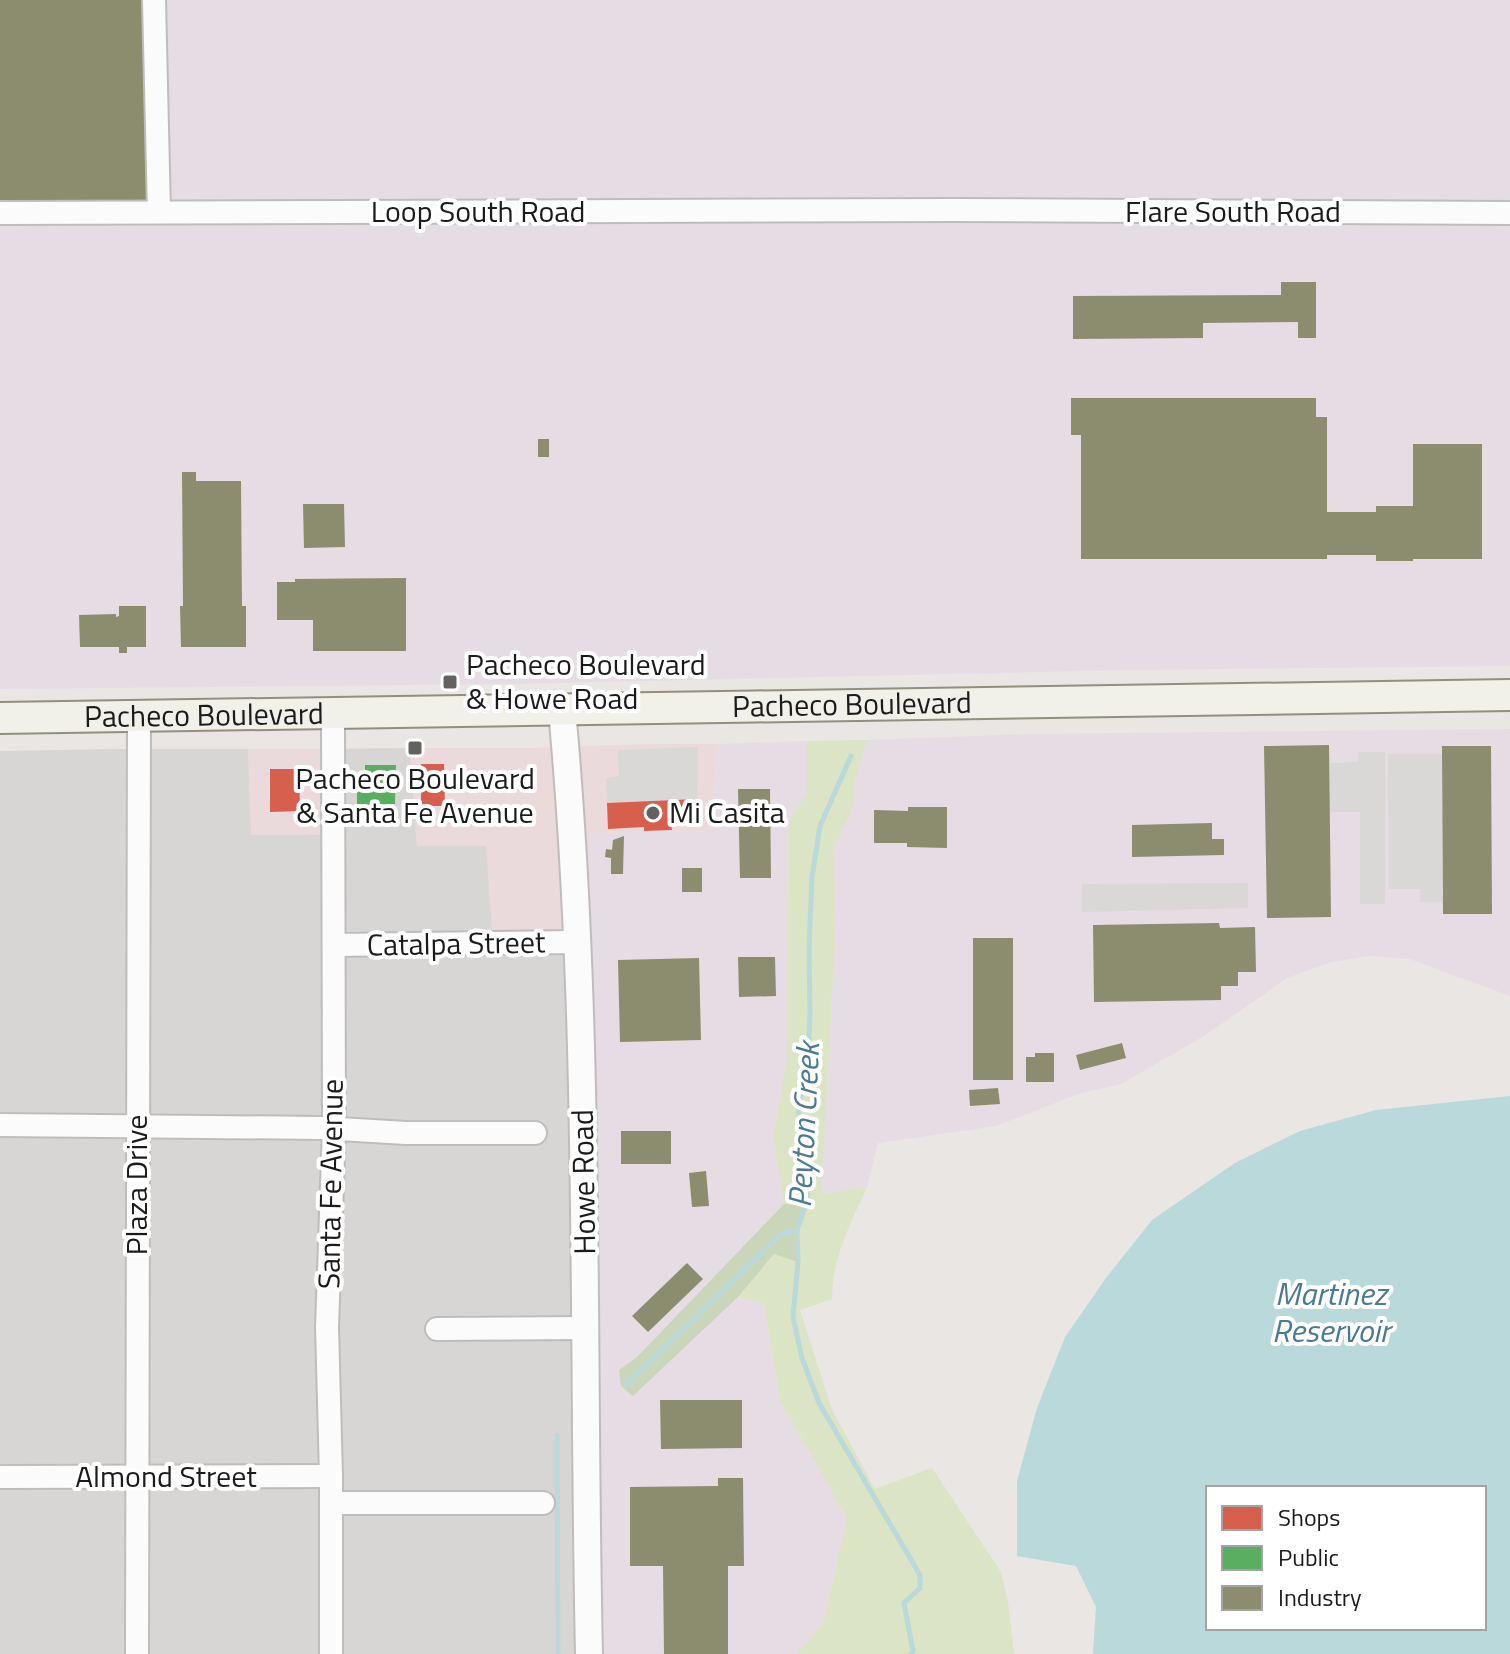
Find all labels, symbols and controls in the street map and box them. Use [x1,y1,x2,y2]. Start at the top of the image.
street label: Loop South Road [371,188,585,234]
street label: Flare South Road [1125,188,1341,234]
place label: Pacheco Boulevard & Howe Road [466,641,706,721]
marker: Pacheco Boulevard & Howe Road [441,673,459,691]
street label: Pacheco Boulevard [732,679,972,729]
street label: Pacheco Boulevard [84,690,324,739]
marker: Pacheco Boulevard & Santa Fe Avenue [406,739,424,757]
place label: Pacheco Boulevard & Santa Fe Avenue [295,755,535,835]
place label: Mi Casita [669,789,785,835]
marker: Mi Casita [644,804,662,822]
street label: Catalpa Street [366,918,546,968]
water label: Peyton Creek [775,1037,831,1209]
street label: Santa Fe Avenue [305,1078,355,1290]
street label: Howe Road [559,1109,607,1255]
street label: Plaza Drive [113,1115,159,1255]
water label: Martinez Reservoir [1272,1269,1394,1354]
street label: Almond Street [75,1453,257,1499]
legend [1206,1486,1486,1630]
text: Shops [1278,1499,1340,1535]
text: Public [1278,1539,1339,1575]
text: Industry [1278,1579,1362,1615]

